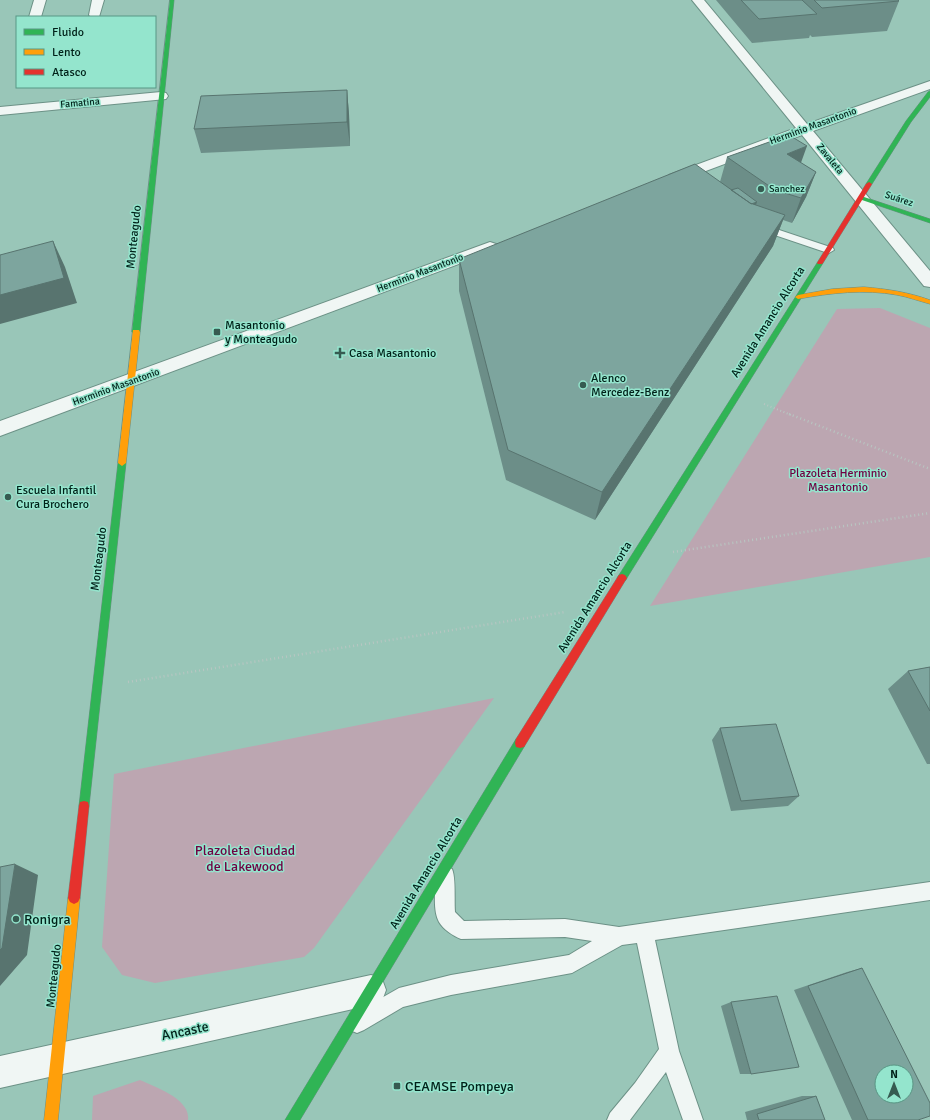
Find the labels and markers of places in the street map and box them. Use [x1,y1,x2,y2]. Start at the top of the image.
place label: Sanchez [769,183,805,195]
marker: Sanchez [756,184,766,194]
place label: Masantonio y Monteagudo [225,318,297,347]
marker: Masantonio y Monteagudo [212,327,222,337]
place label: Casa Masantonio [349,346,436,361]
marker: Casa Masantonio [334,347,346,359]
place label: Alenco Mercedez-Benz [591,371,669,400]
marker: Alenco Mercedez-Benz [578,380,588,390]
place label: Escuela Infantil Cura Brochero [16,483,97,512]
marker: Escuela Infantil Cura Brochero [3,492,13,502]
place label: Ronigra [24,911,70,928]
marker: Ronigra [11,914,21,924]
place label: CEAMSE Pompeya [405,1078,514,1095]
marker: CEAMSE Pompeya [392,1081,402,1091]

